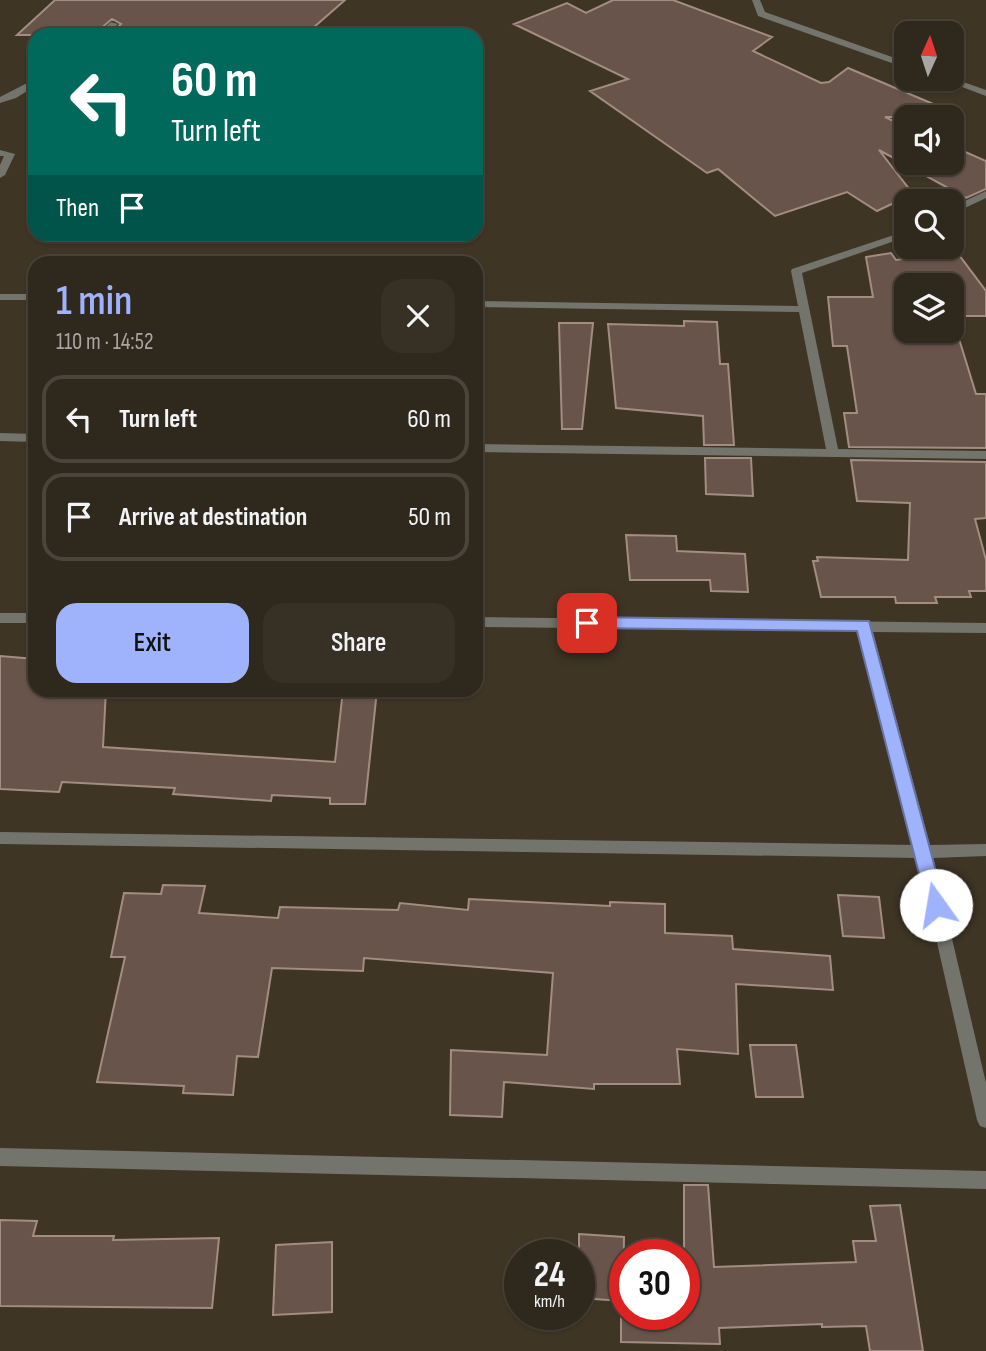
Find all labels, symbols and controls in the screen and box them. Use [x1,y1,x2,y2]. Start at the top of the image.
north arrow [894,21,964,91]
map controls [894,21,964,343]
text: 60 m [171,52,258,111]
icon: left [56,56,147,147]
button: sound [894,105,964,175]
text: Turn left [171,112,261,151]
icon: arrive [113,189,151,227]
button: search [894,189,964,259]
text: Then [56,193,99,224]
button: layers [894,273,964,343]
text: 1 min [56,276,132,327]
button: close [381,279,455,353]
text: 110 m · 14:52 [56,328,153,356]
icon: left [60,400,98,438]
text: Turn left [119,404,197,435]
text: 60 m [407,404,451,435]
icon: arrive [60,498,98,536]
text: Arrive at destination [119,502,307,533]
text: 50 m [408,502,451,533]
pin [557,593,617,653]
button: Exit [56,603,249,683]
button: Share [263,603,455,683]
icon: arrive [568,604,606,642]
position arrow [899,868,973,942]
speed limit sign: 30 [609,1239,700,1330]
text: 24 [534,1254,565,1297]
text: km/h [534,1291,565,1312]

